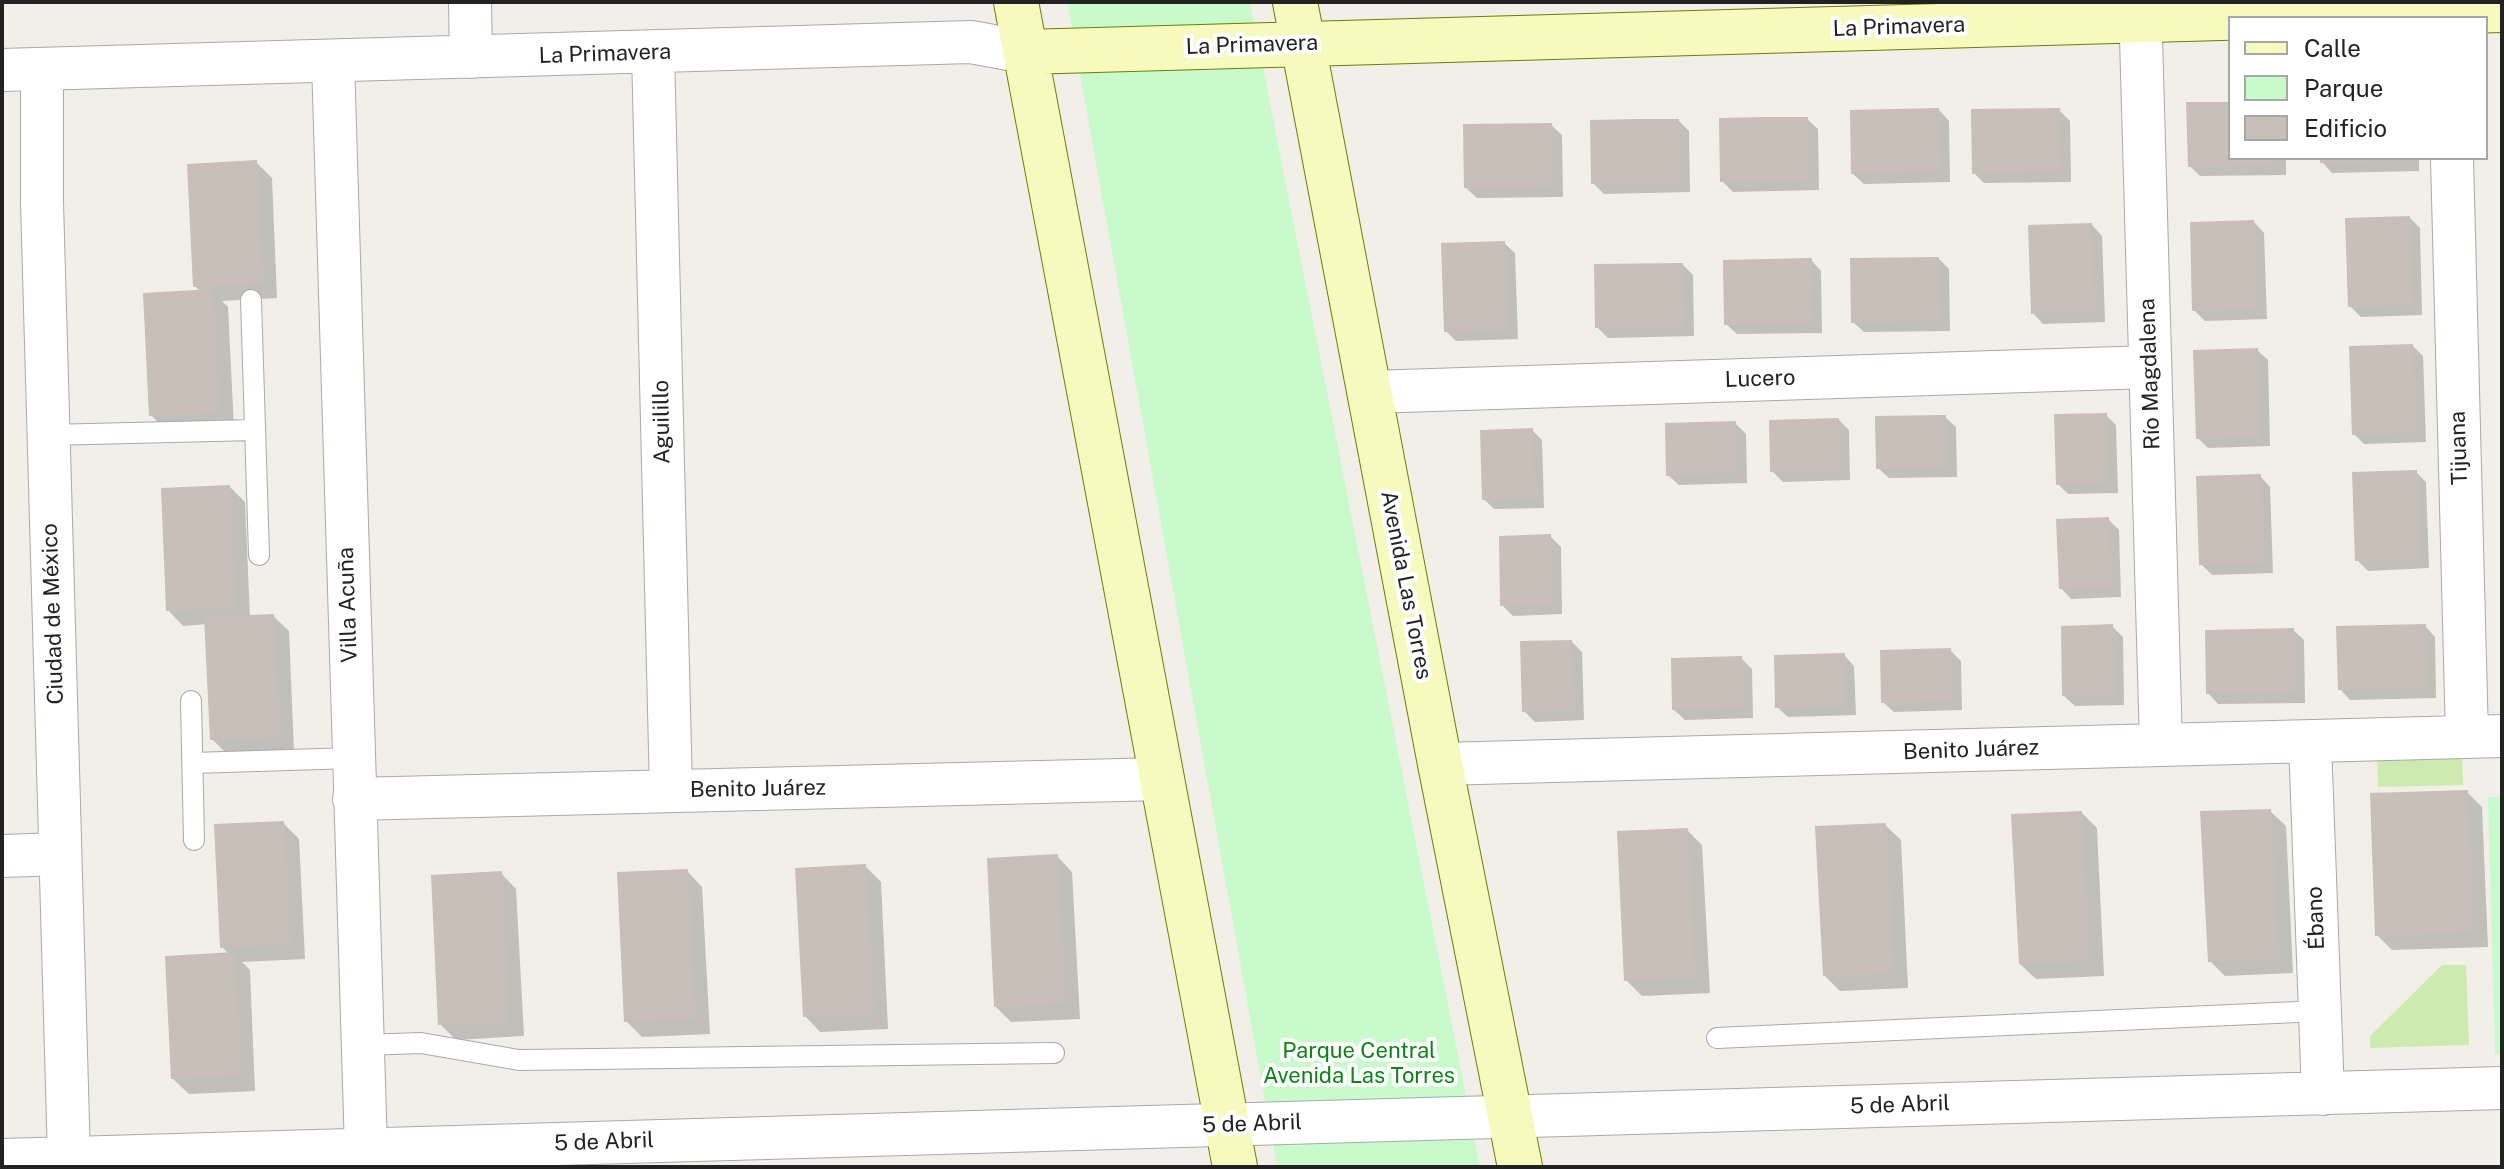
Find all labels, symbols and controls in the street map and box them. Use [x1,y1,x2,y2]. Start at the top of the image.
street label: La Primavera [1832,11,1966,43]
legend [2228,16,2488,160]
street label: La Primavera [1185,29,1319,61]
text: Calle [2304,34,2361,62]
street label: La Primavera [538,38,672,70]
text: Parque [2304,74,2383,102]
text: Edificio [2304,114,2387,142]
street label: Río Magdalena [2134,298,2166,450]
street label: Lucero [1724,365,1796,393]
street label: Aguilillo [648,380,676,464]
street label: Tijuana [2445,411,2473,485]
street label: Avenida Las Torres [1375,488,1437,682]
street label: Ciudad de México [37,523,69,705]
street label: Villa Acuña [333,547,363,663]
street label: Benito Juárez [1903,734,2039,766]
street label: Benito Juárez [690,775,826,803]
street label: Ébano [2302,886,2330,950]
park label: Parque Central Avenida Las Torres [1263,1038,1455,1090]
street label: 5 de Abril [1850,1090,1950,1120]
street label: 5 de Abril [1202,1109,1302,1139]
street label: 5 de Abril [554,1127,654,1157]

